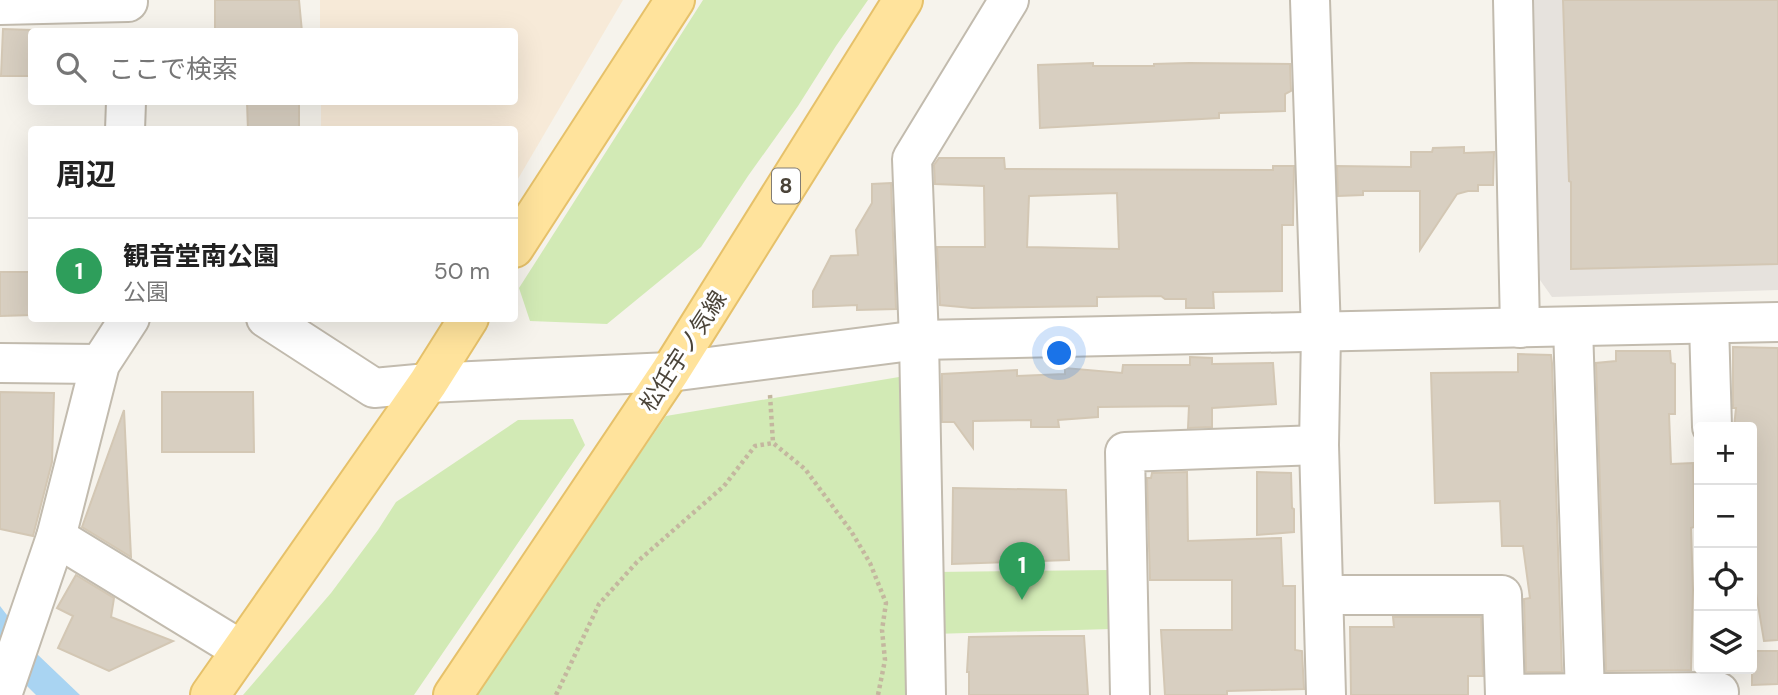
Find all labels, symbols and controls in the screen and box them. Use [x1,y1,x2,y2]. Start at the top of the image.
search box [28,28,518,105]
icon: search [52,48,90,86]
text: ここで検索 [108,52,238,86]
text: 周辺 [56,155,116,194]
road number: 8 [772,168,800,204]
text: 観音堂南公園 [123,239,279,273]
text: 1 [75,256,83,286]
text: 50 m [434,256,490,286]
text: 公園 [123,277,169,307]
street label: 松任宇ノ気線 [633,285,733,417]
your location [1042,336,1076,370]
map controls [1694,422,1757,674]
button: + [1694,422,1757,485]
button: − [1694,485,1757,548]
pin: 1 [999,542,1045,600]
button: locate [1694,548,1757,611]
button: layers [1694,611,1757,674]

